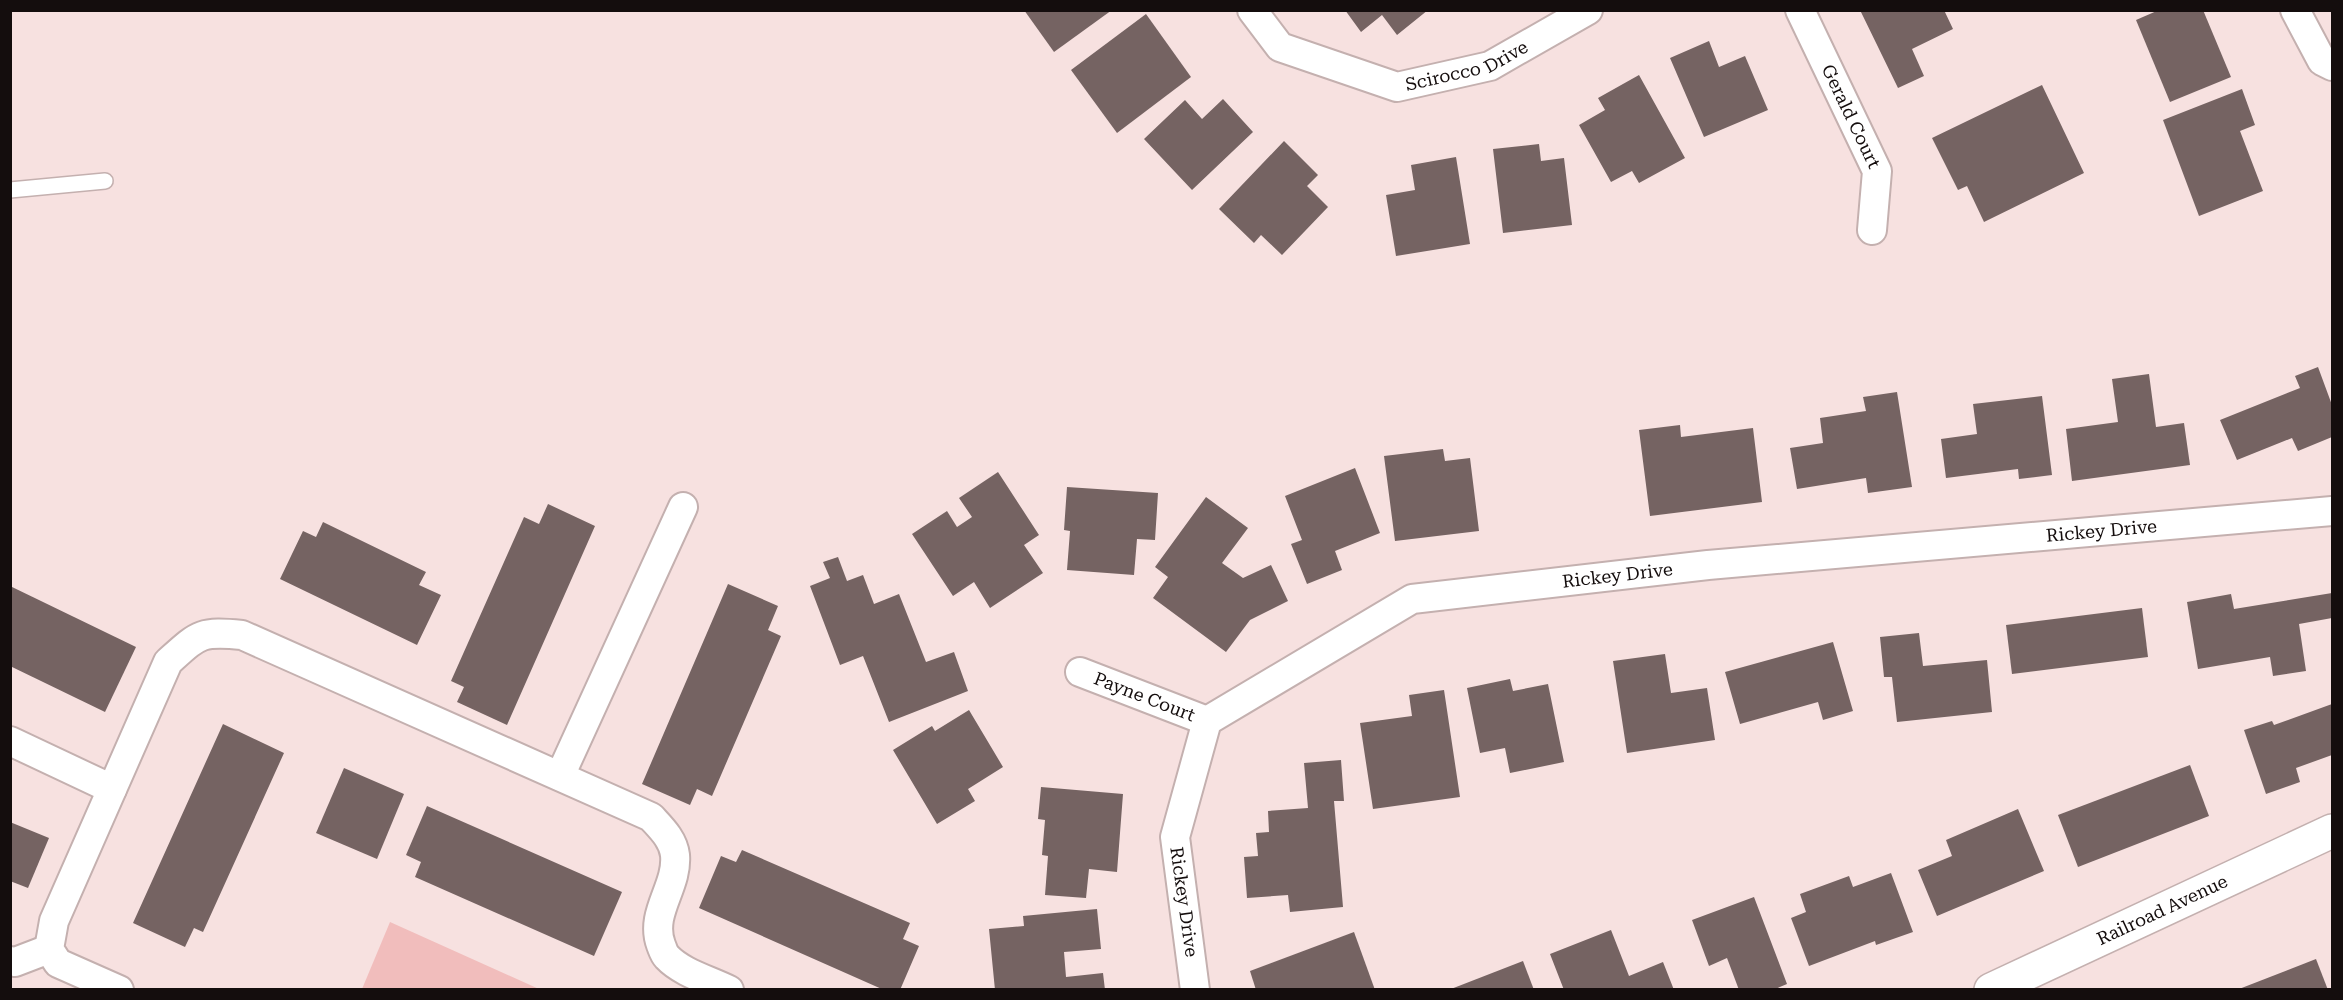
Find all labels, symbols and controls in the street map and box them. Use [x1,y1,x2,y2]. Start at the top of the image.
street label: Scirocco Drive [1403,36,1531,95]
street label: Gerald Court [1818,61,1885,172]
street label: Rickey Drive [2045,515,2158,546]
street label: Rickey Drive [1561,558,1674,592]
street label: Payne Court [1091,667,1198,725]
street label: Rickey Drive [1166,845,1203,959]
street label: Railroad Avenue [2093,870,2231,949]

